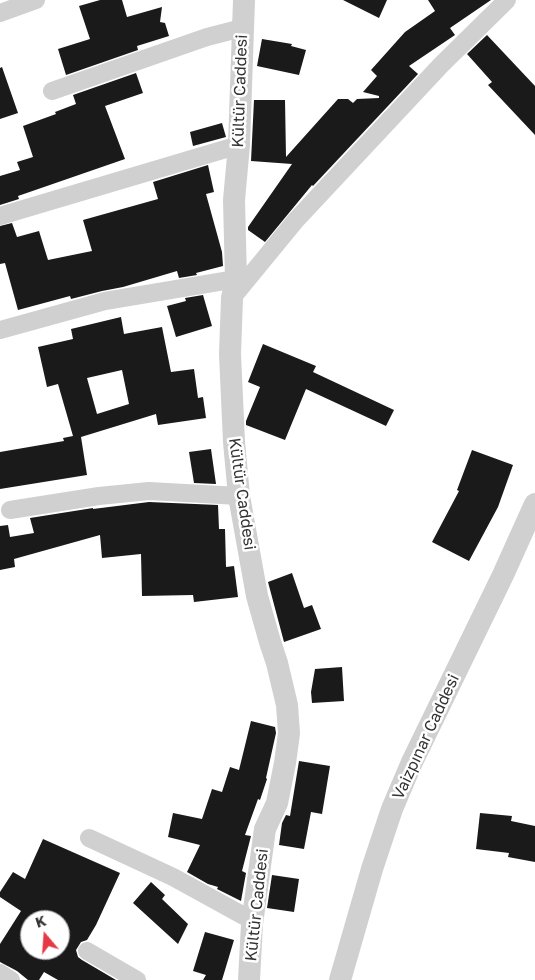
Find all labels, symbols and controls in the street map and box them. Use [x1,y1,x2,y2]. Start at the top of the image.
street label: Kültür Caddesi [228,34,252,148]
street label: Kültür Caddesi [225,437,259,551]
street label: Vaizpınar Caddesi [389,671,463,803]
street label: Kültür Caddesi [242,848,272,962]
north arrow [20,910,70,960]
text: K [33,912,48,931]

